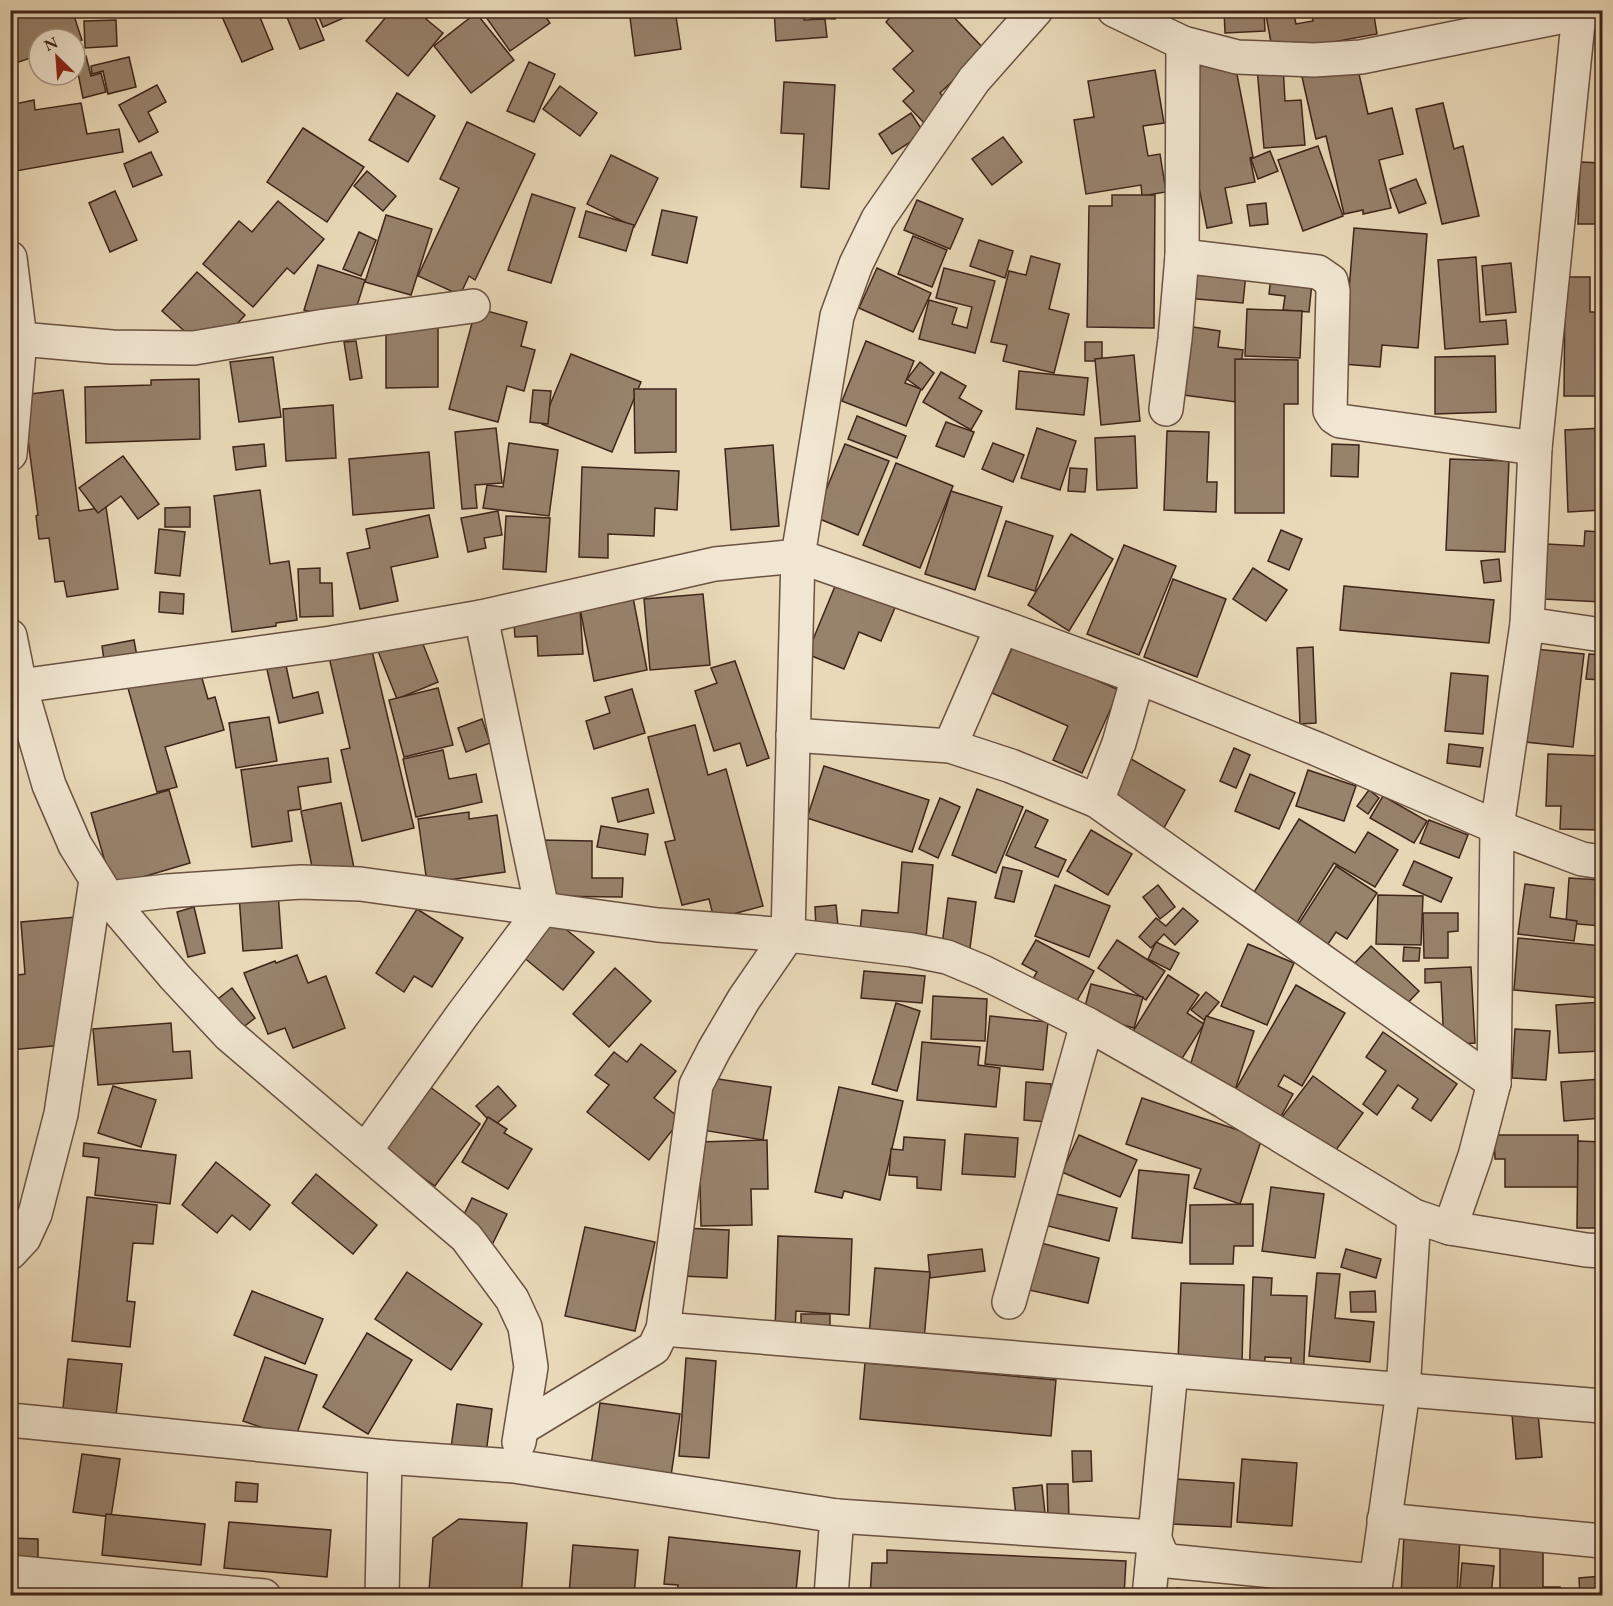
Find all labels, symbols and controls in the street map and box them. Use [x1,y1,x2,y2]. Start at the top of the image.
north arrow [27,27,87,87]
text: N [41,32,61,56]

